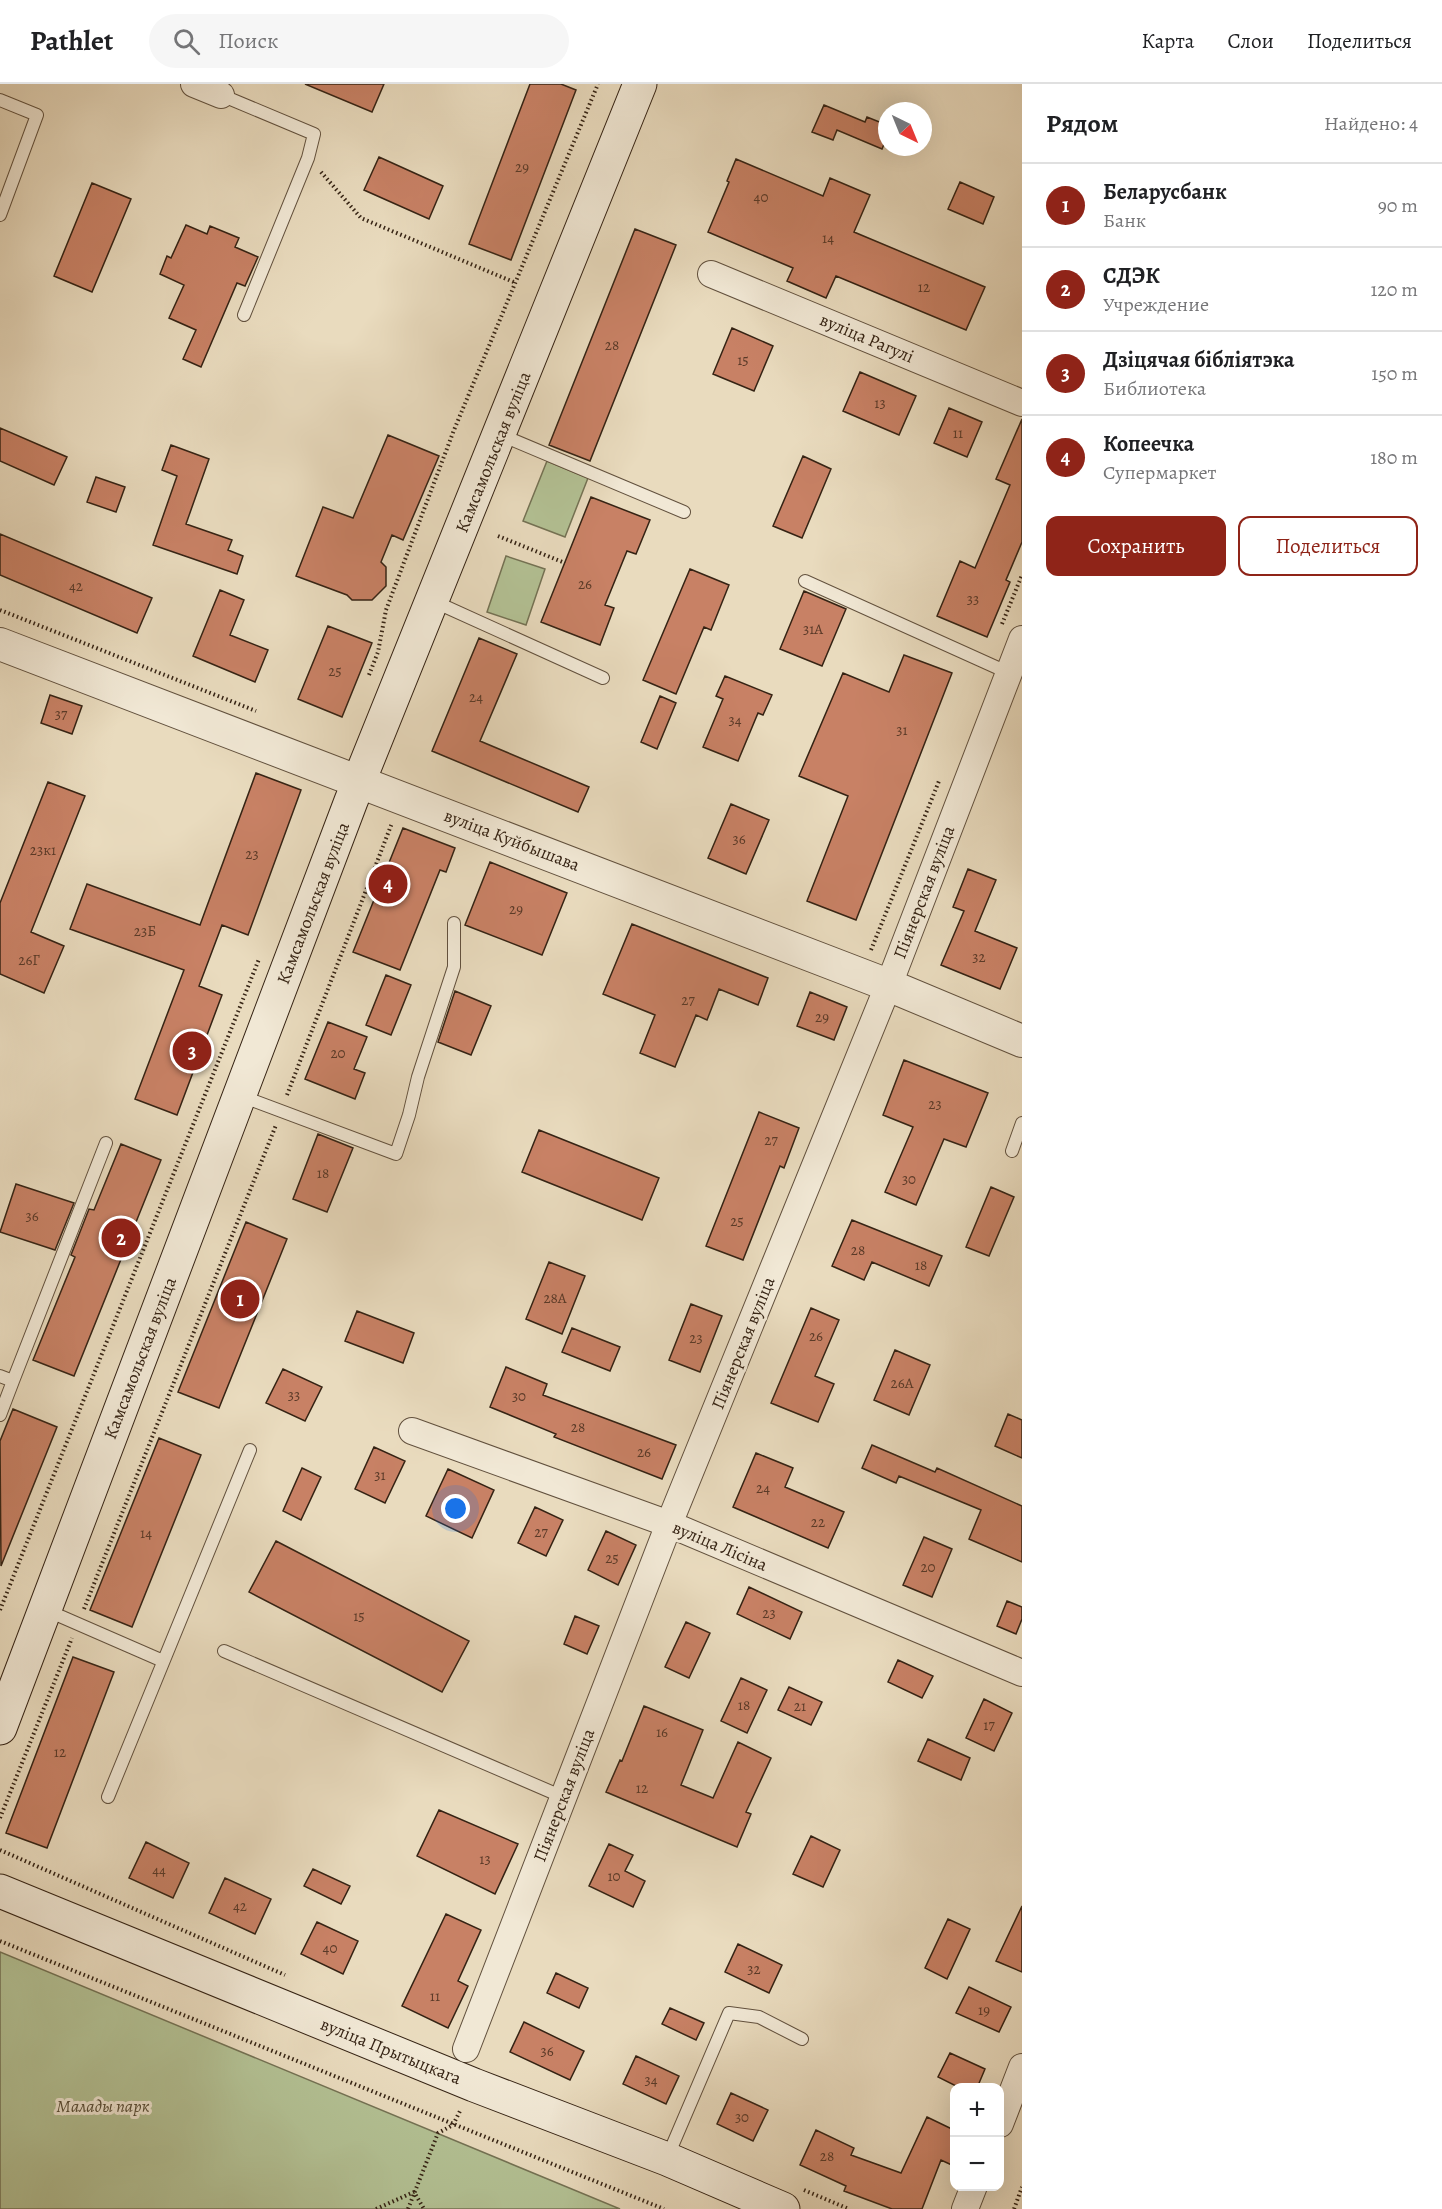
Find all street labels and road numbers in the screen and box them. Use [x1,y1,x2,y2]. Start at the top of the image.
street label: вуліца Рагулі [816,307,918,369]
street label: Камсамольская вуліца [450,367,537,536]
street label: вуліца Куйбышава [441,803,584,877]
street label: Камсамольская вуліца [271,818,355,988]
street label: Піянерская вуліца [888,821,961,962]
street label: Камсамольская вуліца [98,1273,182,1443]
street label: Піянерская вуліца [705,1273,781,1413]
street label: вуліца Лісіна [669,1515,772,1577]
street label: Піянерская вуліца [528,1724,601,1865]
street label: вуліца Прытыцкага [317,2012,466,2090]

